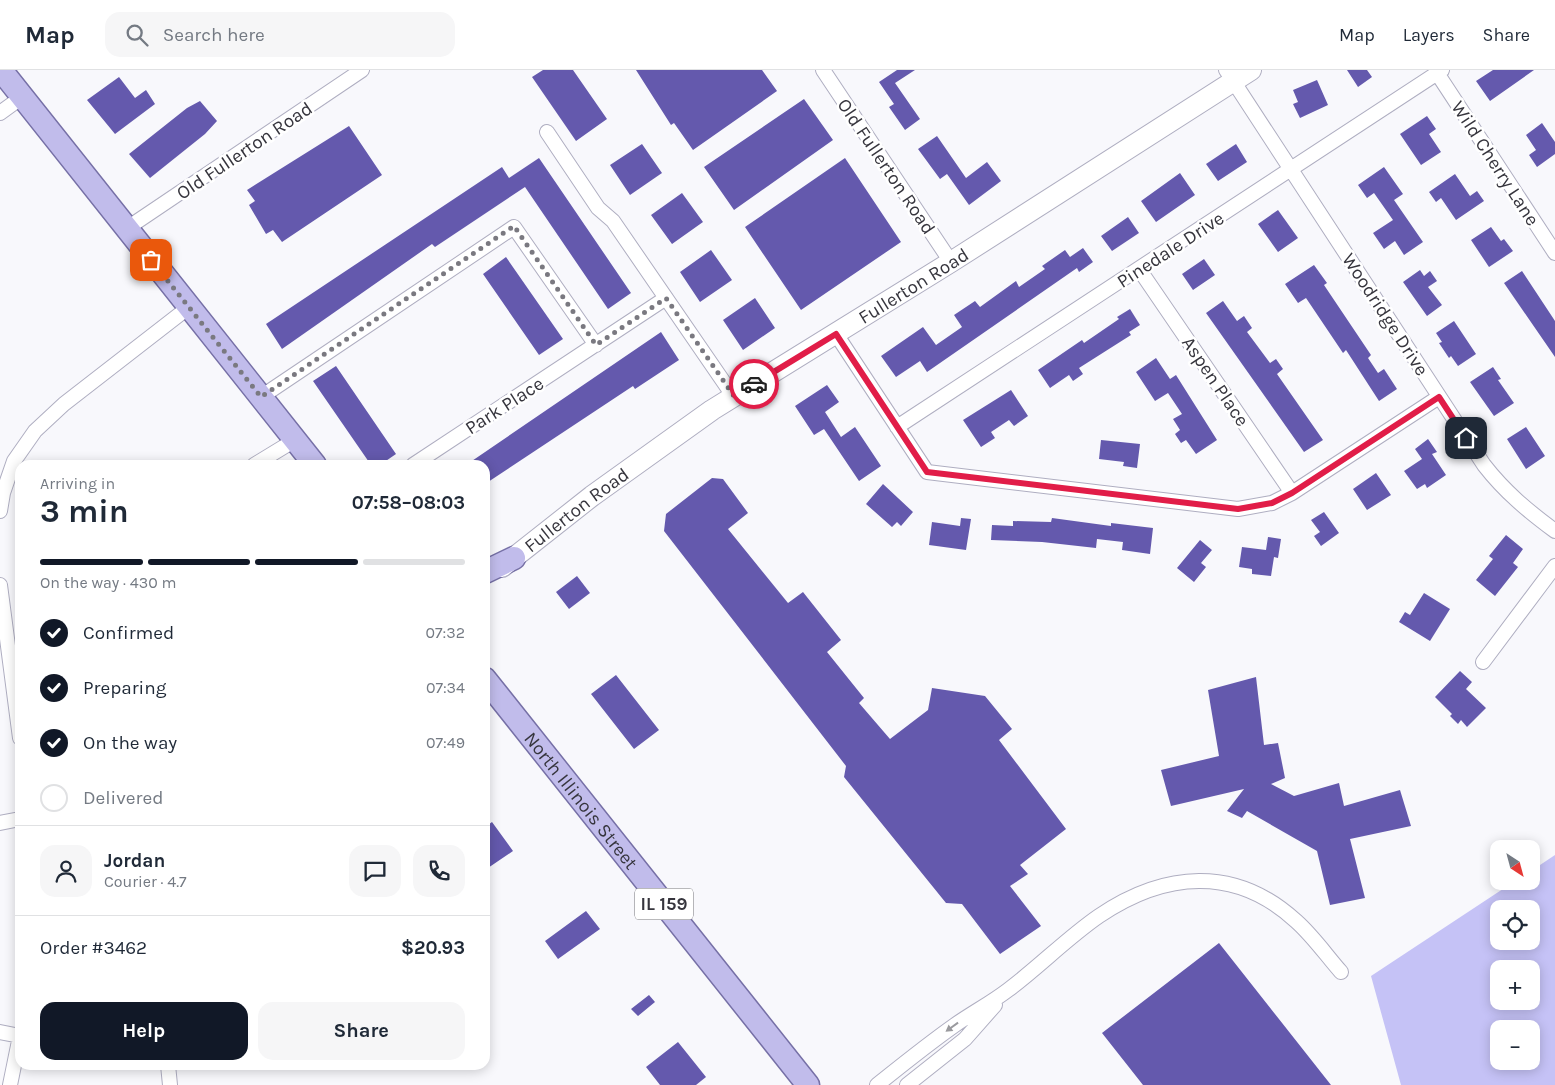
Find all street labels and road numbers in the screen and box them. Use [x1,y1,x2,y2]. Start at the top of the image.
street label: Old Fullerton Road [833,95,940,239]
street label: Old Fullerton Road [173,97,317,204]
street label: Wild Cherry Lane [1447,97,1544,230]
street label: Pinedale Drive [1113,207,1228,293]
street label: Fullerton Road [855,244,973,329]
street label: Woodridge Drive [1337,249,1433,380]
street label: Aspen Place [1177,332,1253,431]
street label: Park Place [461,372,548,439]
street label: Fullerton Road [520,463,633,557]
street label: North Illinois Street [519,728,642,874]
road number: IL 159 [635,889,693,920]

